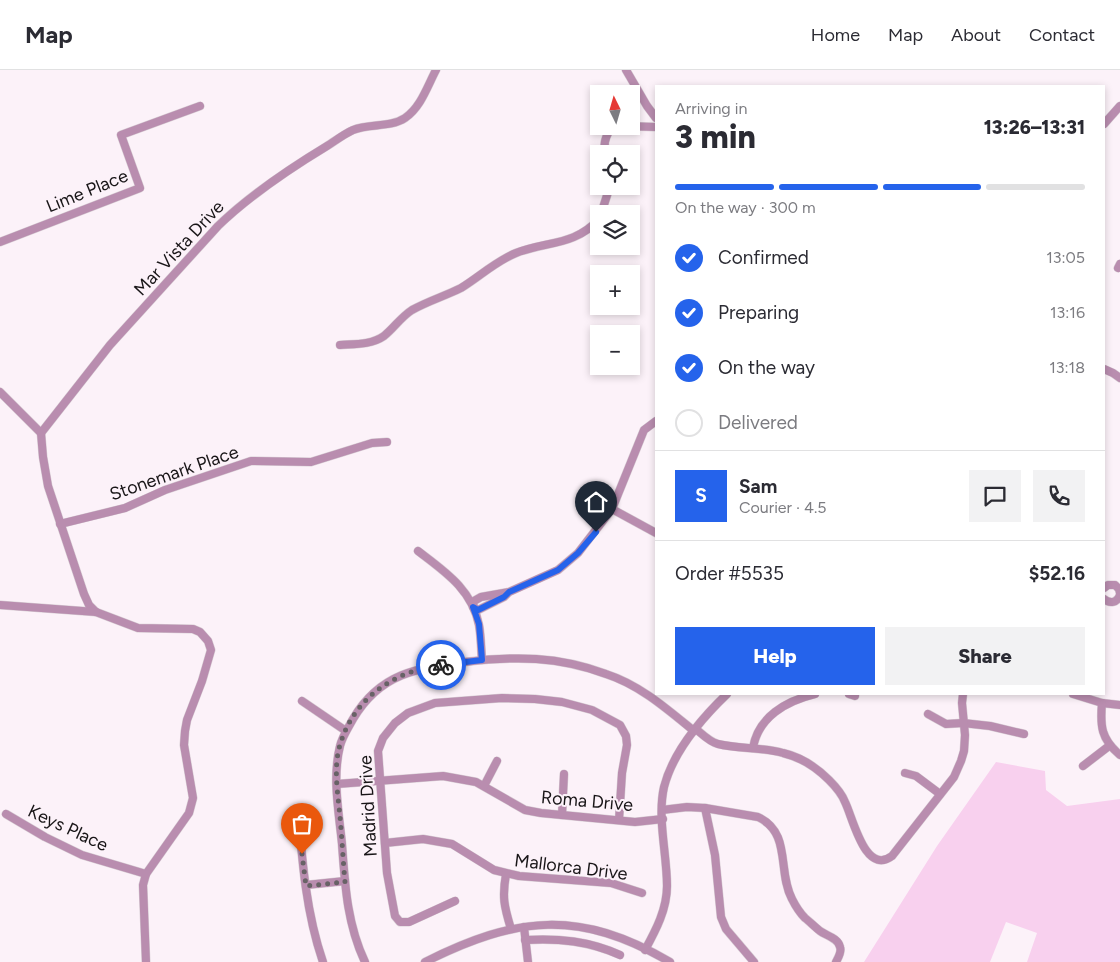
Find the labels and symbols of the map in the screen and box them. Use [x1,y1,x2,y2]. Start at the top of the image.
north arrow [590,85,640,135]
street label: Lime Place [43,165,131,217]
street label: Mar Vista Drive [129,196,229,300]
street label: Stonemark Place [107,441,242,505]
pin [575,481,617,532]
courier [416,640,466,690]
street label: Madrid Drive [354,754,382,857]
street label: Roma Drive [540,786,634,816]
street label: Keys Place [24,800,112,856]
pin [281,803,323,854]
street label: Mallorca Drive [513,849,629,885]

